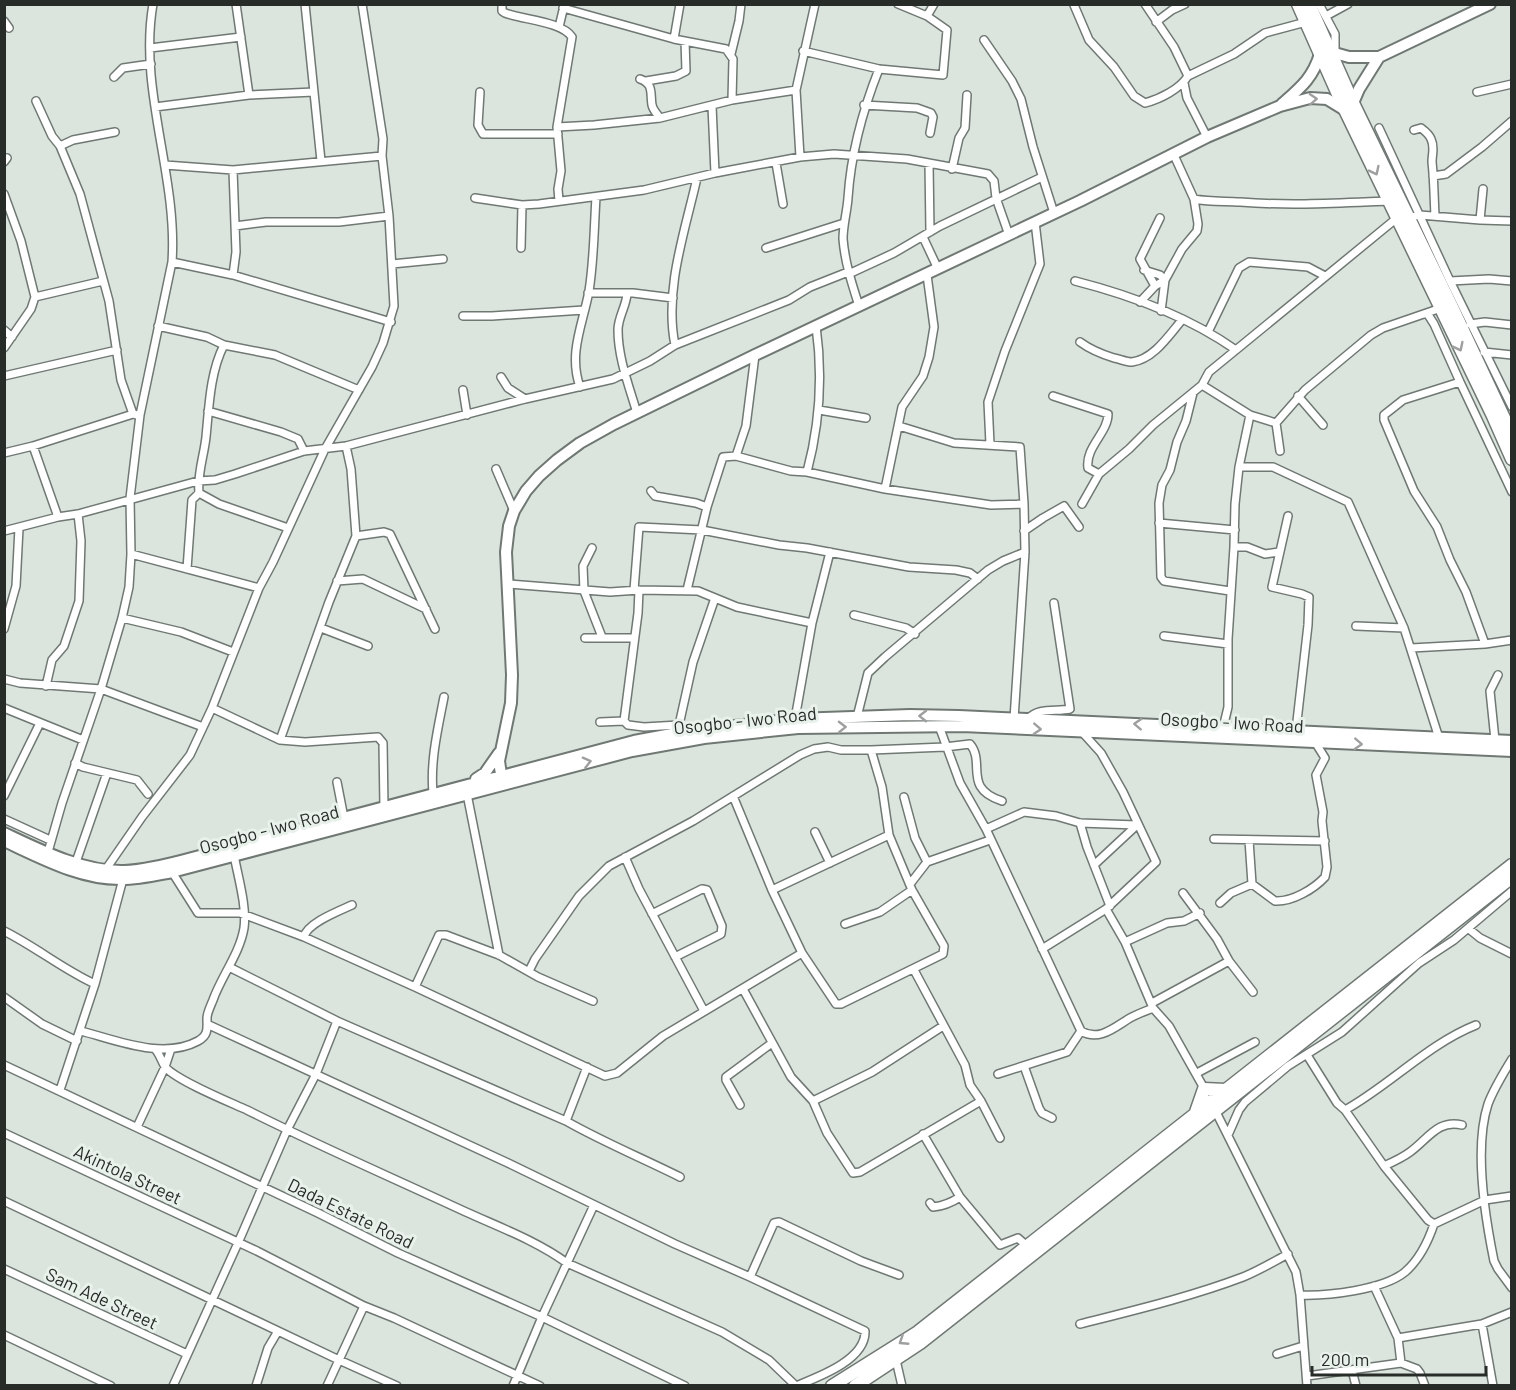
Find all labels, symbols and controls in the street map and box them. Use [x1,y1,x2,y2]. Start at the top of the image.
one-way arrow [1309,93,1318,106]
one-way arrow [1367,165,1379,176]
one-way arrow [1452,341,1463,352]
street label: Osogbo - Iwo Road [672,702,818,738]
street label: Osogbo - Iwo Road [1160,707,1304,737]
one-way arrow [918,709,927,722]
one-way arrow [1134,718,1143,730]
one-way arrow [837,721,846,733]
one-way arrow [1032,723,1041,736]
one-way arrow [1353,738,1362,751]
one-way arrow [582,757,592,770]
street label: Osogbo - Iwo Road [197,800,341,858]
street label: Akintola Street [71,1139,185,1209]
street label: Dada Estate Road [284,1173,418,1253]
street label: Sam Ade Street [43,1262,161,1334]
one-way arrow [899,1334,910,1345]
scale bar [1312,1339,1486,1377]
text: 200 m [1321,1348,1369,1370]

